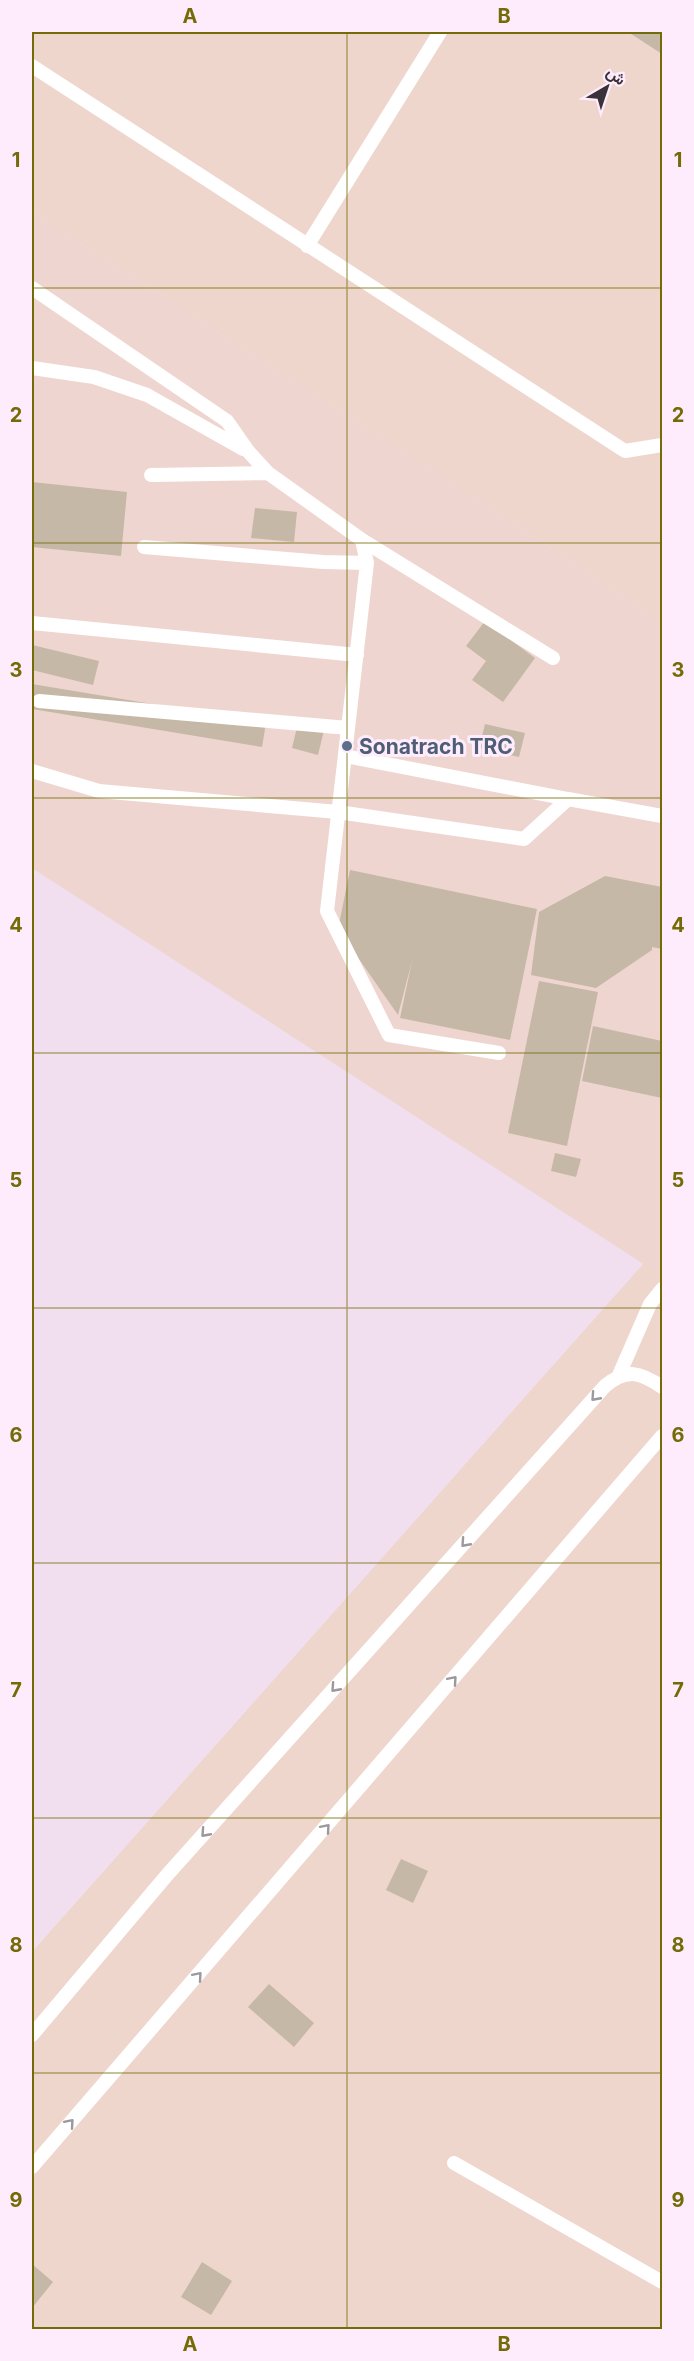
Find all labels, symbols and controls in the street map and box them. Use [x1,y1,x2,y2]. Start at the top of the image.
text: A [183,4,198,28]
text: B [497,4,511,28]
north arrow [577,57,637,117]
text: ش [603,62,630,89]
text: 1 [12,148,20,172]
text: 1 [674,148,682,172]
text: 2 [10,403,22,427]
text: 2 [672,403,684,427]
text: 3 [10,658,22,682]
text: 3 [672,658,684,682]
place label: Sonatrach TRC [359,734,513,759]
marker: Sonatrach TRC [340,739,354,753]
text: 4 [9,913,23,937]
text: 4 [671,913,685,937]
text: 5 [10,1168,22,1192]
text: 5 [672,1168,684,1192]
one-way arrow [591,1390,602,1401]
text: 6 [10,1423,23,1447]
text: 6 [672,1423,685,1447]
one-way arrow [461,1536,472,1546]
one-way arrow [446,1676,457,1687]
text: 7 [10,1678,22,1702]
text: 7 [672,1678,684,1702]
one-way arrow [331,1681,342,1692]
one-way arrow [318,1824,329,1835]
one-way arrow [201,1826,212,1837]
text: 8 [9,1933,23,1957]
text: 8 [671,1933,685,1957]
one-way arrow [191,1972,202,1983]
one-way arrow [63,2119,74,2129]
text: 9 [10,2188,23,2212]
text: 9 [672,2188,685,2212]
text: A [183,2332,198,2356]
text: B [497,2332,511,2356]

